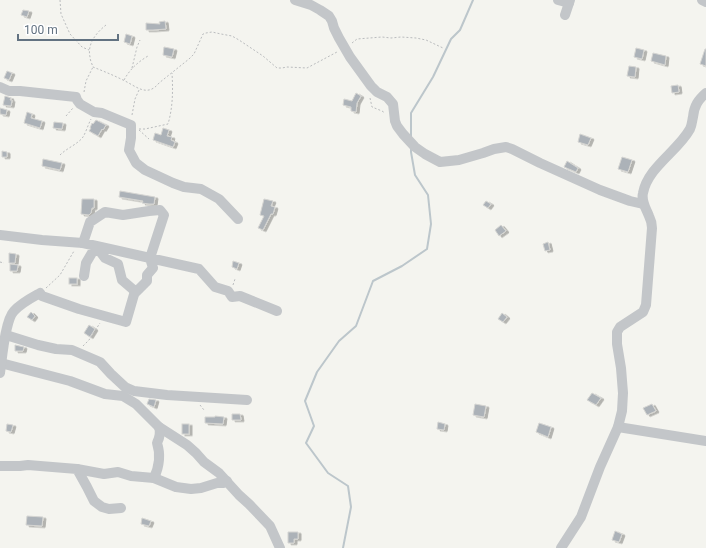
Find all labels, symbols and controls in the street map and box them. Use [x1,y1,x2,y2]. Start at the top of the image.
scale bar [18,16,118,42]
text: 100 m [24,23,58,37]

